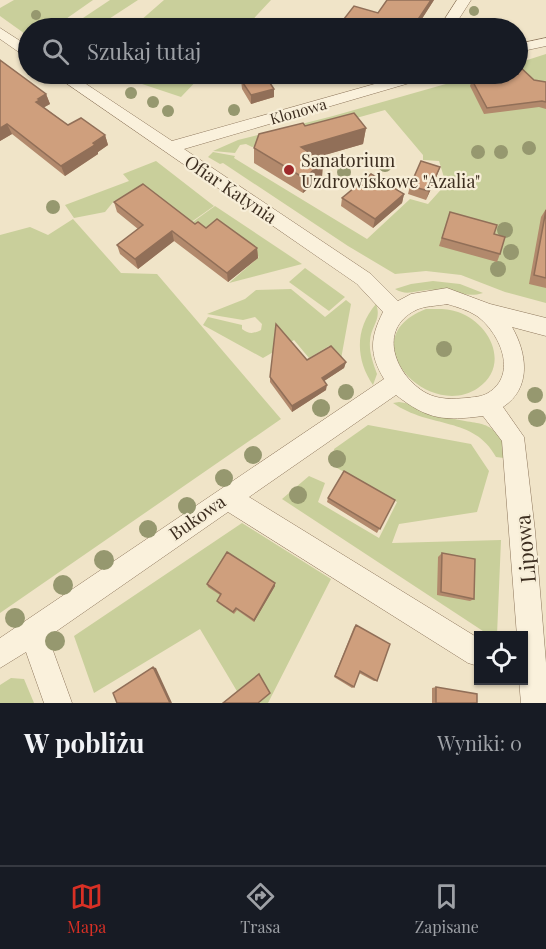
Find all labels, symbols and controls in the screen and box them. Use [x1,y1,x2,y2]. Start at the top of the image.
search box [18,18,528,84]
icon: search [39,35,72,68]
text: Szukaj tutaj [87,36,201,66]
street label: Klonowa [267,93,329,129]
place label: Sanatorium Uzdrowiskowe "Azalia" [301,148,480,193]
street label: Ofiar Katynia [180,149,282,229]
marker: Sanatorium Uzdrowiskowe "Azalia" [282,163,296,177]
street label: Bukowa [164,489,230,545]
street label: Lipowa [507,513,541,584]
map controls [474,631,528,685]
button: locate [474,631,528,685]
text: W pobliżu [24,725,145,760]
text: Wyniki: 0 [437,729,522,756]
tab: Mapa [67,880,106,937]
tab: Trasa [240,880,281,937]
tab: Zapisane [415,880,479,937]

